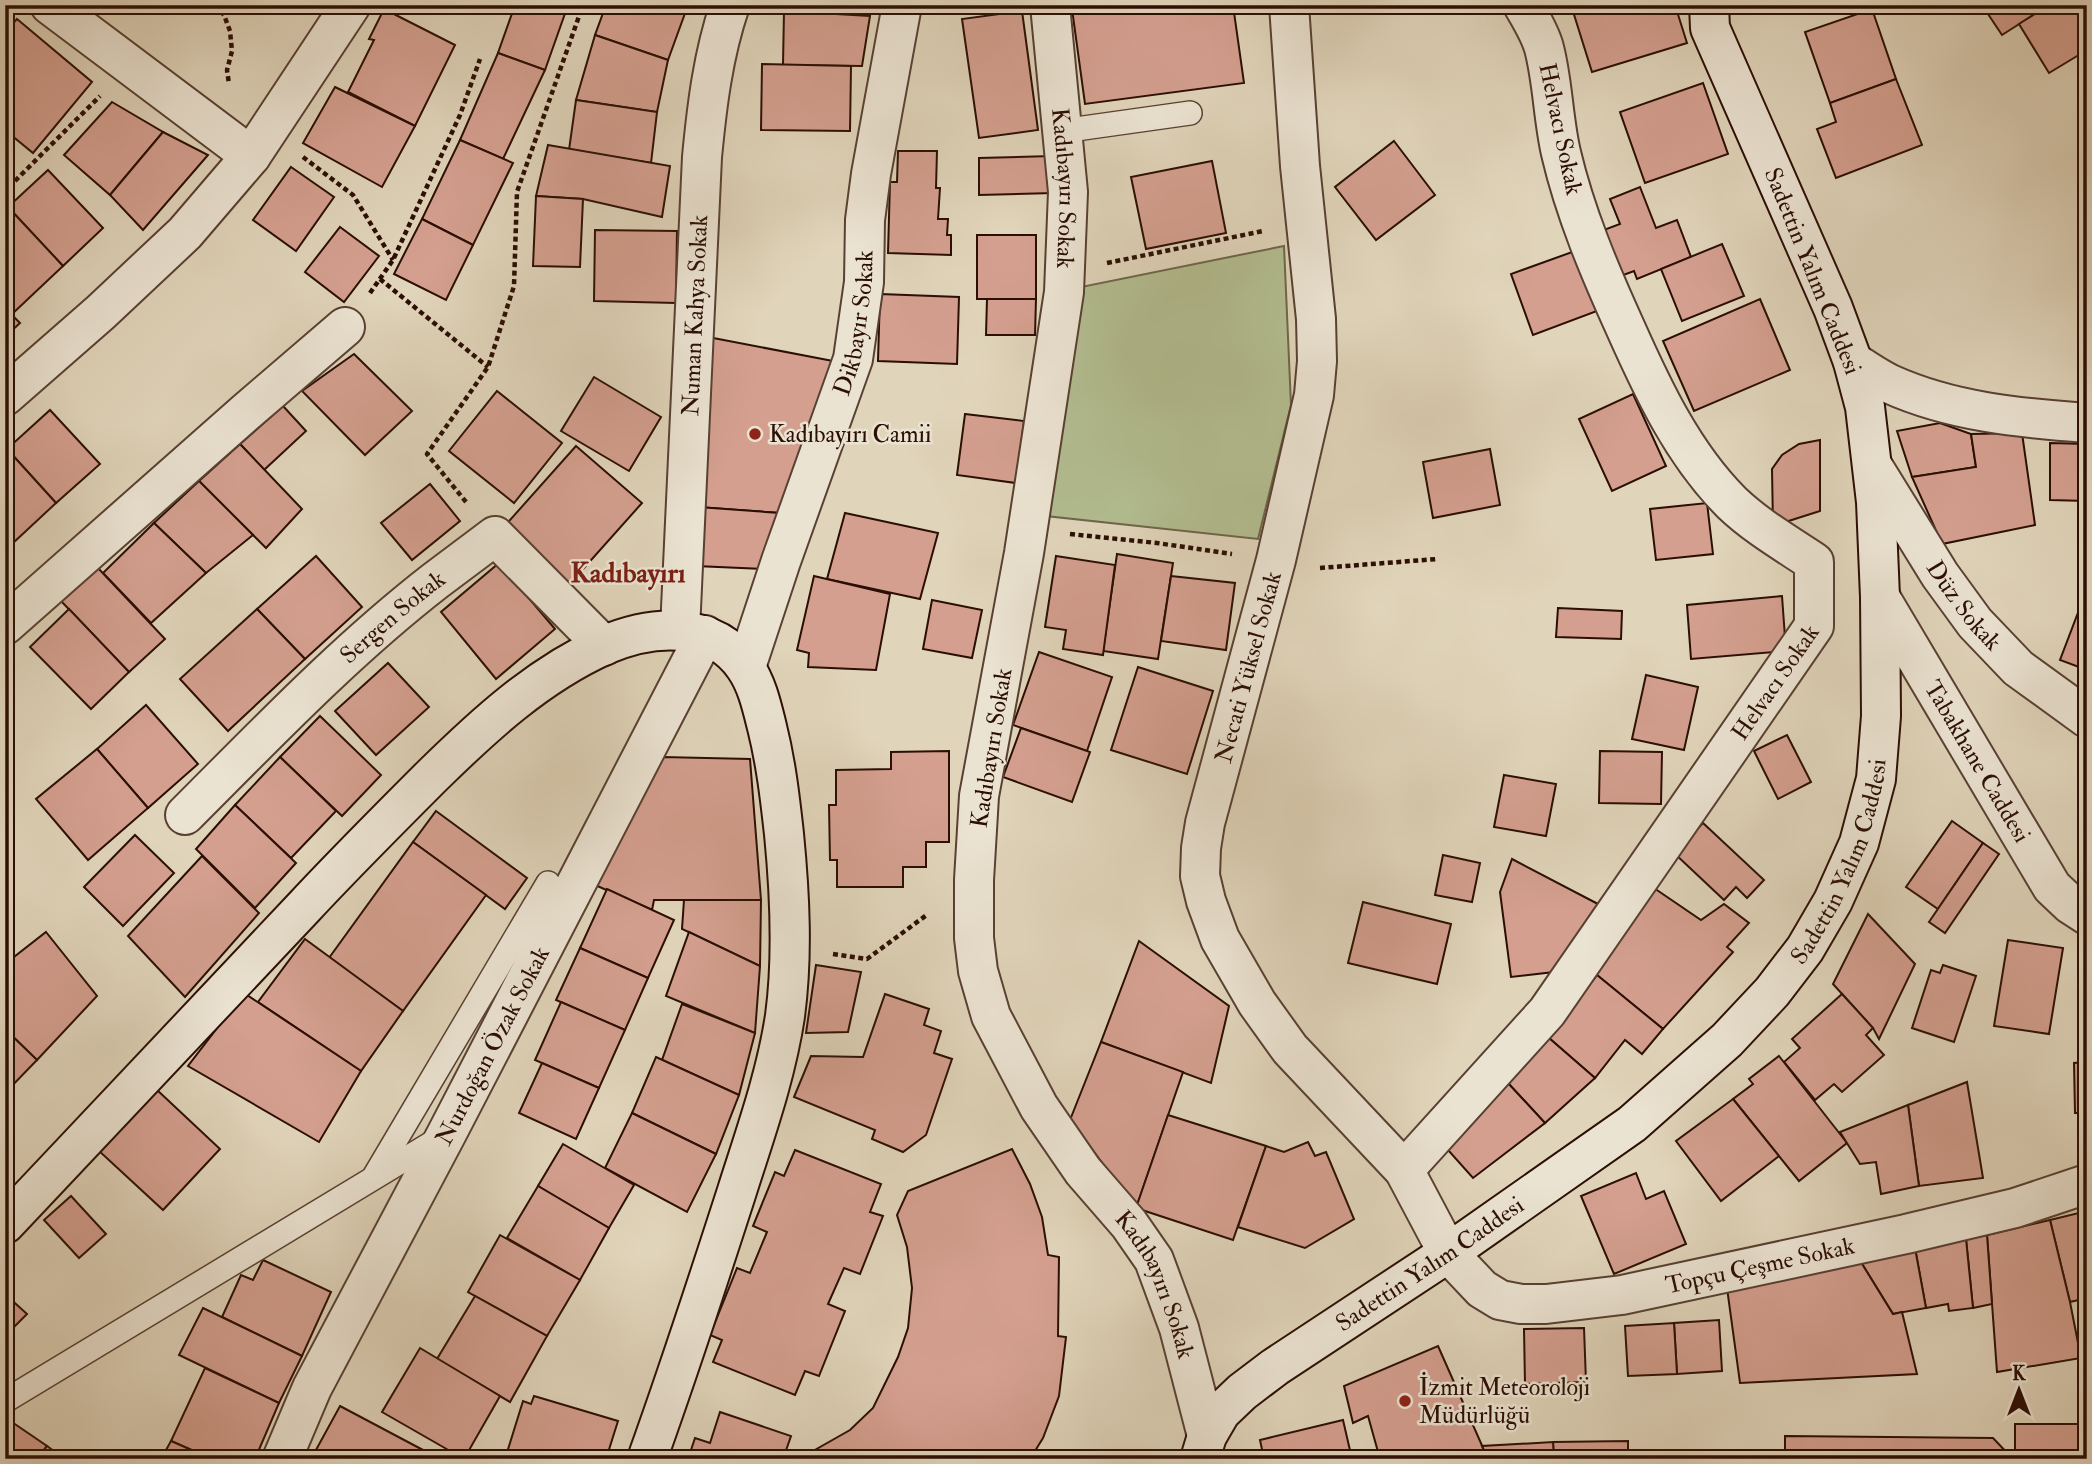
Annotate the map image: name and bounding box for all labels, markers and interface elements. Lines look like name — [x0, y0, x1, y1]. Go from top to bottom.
street label: Helvacı Sokak — [1531, 60, 1590, 198]
street label: Kadıbayırı Sokak — [1044, 107, 1083, 270]
street label: Sadettin Yalım Caddesi — [1757, 163, 1868, 379]
street label: Numan Kahya Sokak — [675, 214, 715, 417]
street label: Dikbayır Sokak — [826, 250, 881, 400]
place label: Kadıbayırı Camii — [769, 419, 931, 450]
marker: Kadıbayırı Camii — [747, 426, 763, 442]
street label: Düz Sokak — [1919, 555, 2009, 658]
district label: Kadıbayırı — [571, 556, 686, 591]
street label: Sergen Sokak — [333, 563, 452, 671]
street label: Necati Yüksel Sokak — [1208, 568, 1289, 766]
street label: Helvacı Sokak — [1725, 618, 1827, 747]
street label: Kadıbayırı Sokak — [964, 666, 1019, 830]
street label: Tabakhane Caddesi — [1917, 675, 2037, 848]
street label: Sadettin Yalım Caddesi — [1784, 758, 1894, 971]
street label: Nurdoğan Özak Sokak — [428, 941, 557, 1151]
street label: Sadettin Yalım Caddesi — [1330, 1190, 1530, 1339]
street label: Kadıbayırı Sokak — [1108, 1204, 1201, 1363]
street label: Topçu Çeşme Sokak — [1663, 1230, 1858, 1301]
north arrow — [1983, 1356, 2054, 1426]
text: K — [2012, 1362, 2026, 1386]
place label: İzmit Meteoroloji Müdürlüğü — [1419, 1371, 1590, 1431]
marker: İzmit Meteoroloji Müdürlüğü — [1397, 1393, 1413, 1409]

